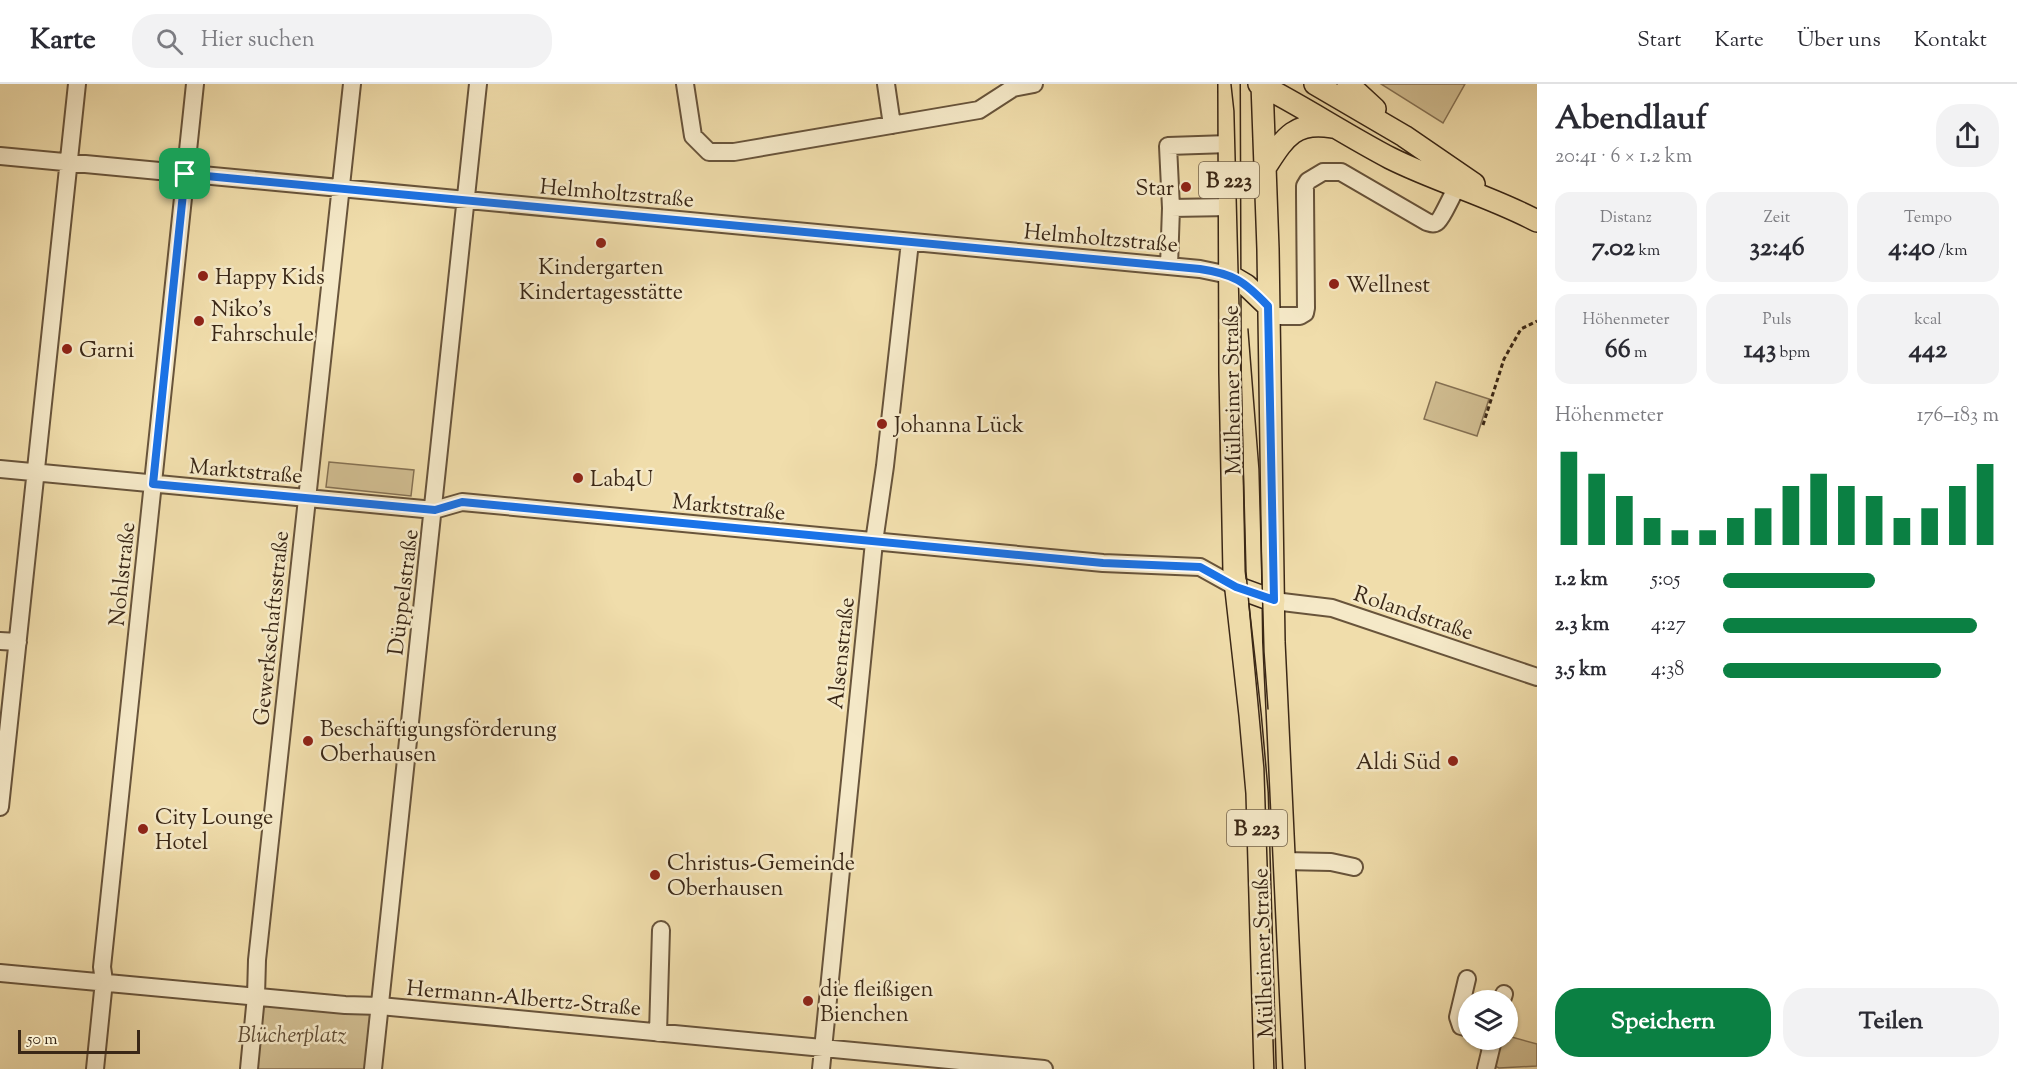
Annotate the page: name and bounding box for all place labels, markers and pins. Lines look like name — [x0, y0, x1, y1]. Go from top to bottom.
pin — [159, 148, 210, 199]
place label: Star — [1135, 174, 1174, 206]
marker: Star — [1179, 180, 1193, 194]
marker: Kindergarten Kindertagesstätte — [594, 236, 608, 250]
place label: Kindergarten Kindertagesstätte — [519, 253, 683, 310]
place label: Happy Kids — [215, 263, 325, 295]
marker: Happy Kids — [196, 269, 210, 283]
place label: Wellnest — [1346, 271, 1430, 303]
marker: Wellnest — [1327, 277, 1341, 291]
place label: Niko's Fahrschule — [211, 295, 314, 352]
marker: Niko's Fahrschule — [192, 314, 206, 328]
place label: Garni — [79, 336, 134, 368]
marker: Garni — [60, 342, 74, 356]
place label: Johanna Lück — [893, 411, 1024, 443]
marker: Johanna Lück — [875, 417, 889, 431]
place label: Lab4U — [590, 465, 653, 497]
marker: Lab4U — [571, 471, 585, 485]
place label: Beschäftigungsförderung Oberhausen — [320, 715, 557, 772]
marker: Beschäftigungsförderung Oberhausen — [301, 734, 315, 748]
place label: Aldi Süd — [1356, 748, 1441, 780]
marker: Aldi Süd — [1446, 754, 1460, 768]
place label: City Lounge Hotel — [155, 803, 273, 860]
marker: City Lounge Hotel — [136, 822, 150, 836]
place label: Christus-Gemeinde Oberhausen — [667, 849, 855, 906]
marker: Christus-Gemeinde Oberhausen — [648, 868, 662, 882]
place label: die fleißigen Bienchen — [820, 975, 934, 1032]
marker: die fleißigen Bienchen — [801, 994, 815, 1008]

